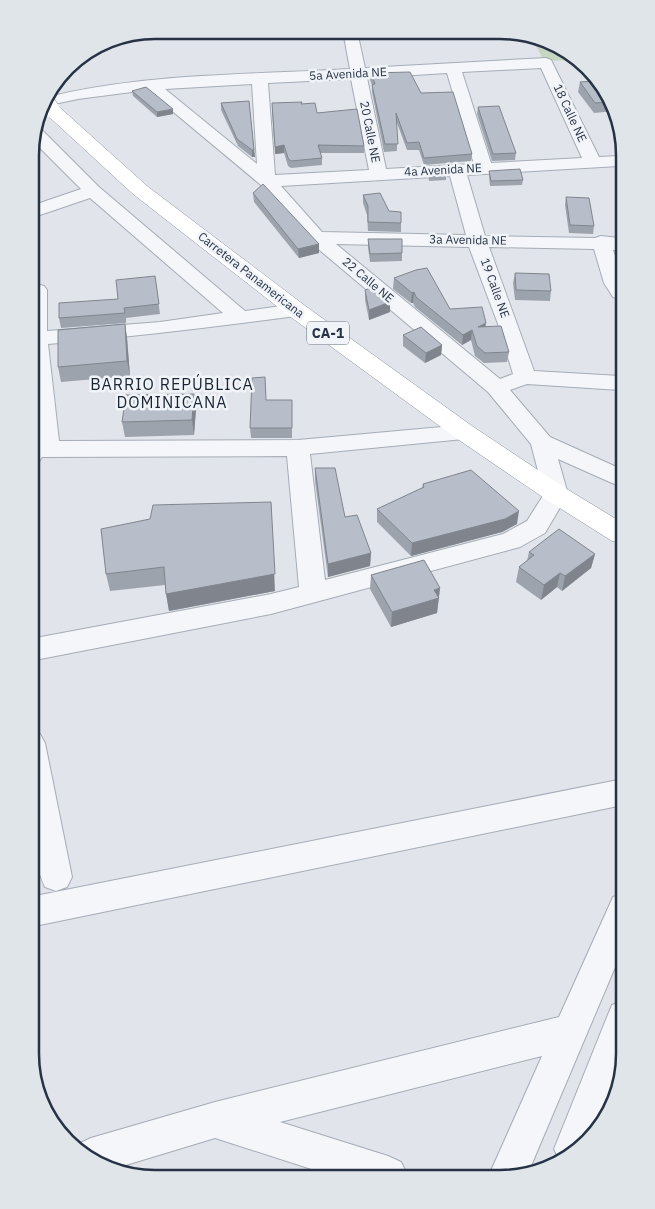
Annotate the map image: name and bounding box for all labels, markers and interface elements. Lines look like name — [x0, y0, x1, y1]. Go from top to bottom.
street label: 5a Avenida NE — [309, 64, 387, 83]
street label: 18 Calle NE — [550, 81, 590, 144]
street label: 20 Calle NE — [357, 100, 384, 164]
street label: 4a Avenida NE — [404, 160, 482, 179]
street label: Carretera Panamericana — [195, 229, 308, 321]
street label: 3a Avenida NE — [429, 231, 507, 248]
street label: 22 Calle NE — [340, 254, 397, 305]
street label: 19 Calle NE — [478, 256, 513, 320]
road number: CA-1 — [307, 322, 349, 344]
district label: BARRIO REPÚBLICA DOMINICANA — [90, 373, 254, 412]

